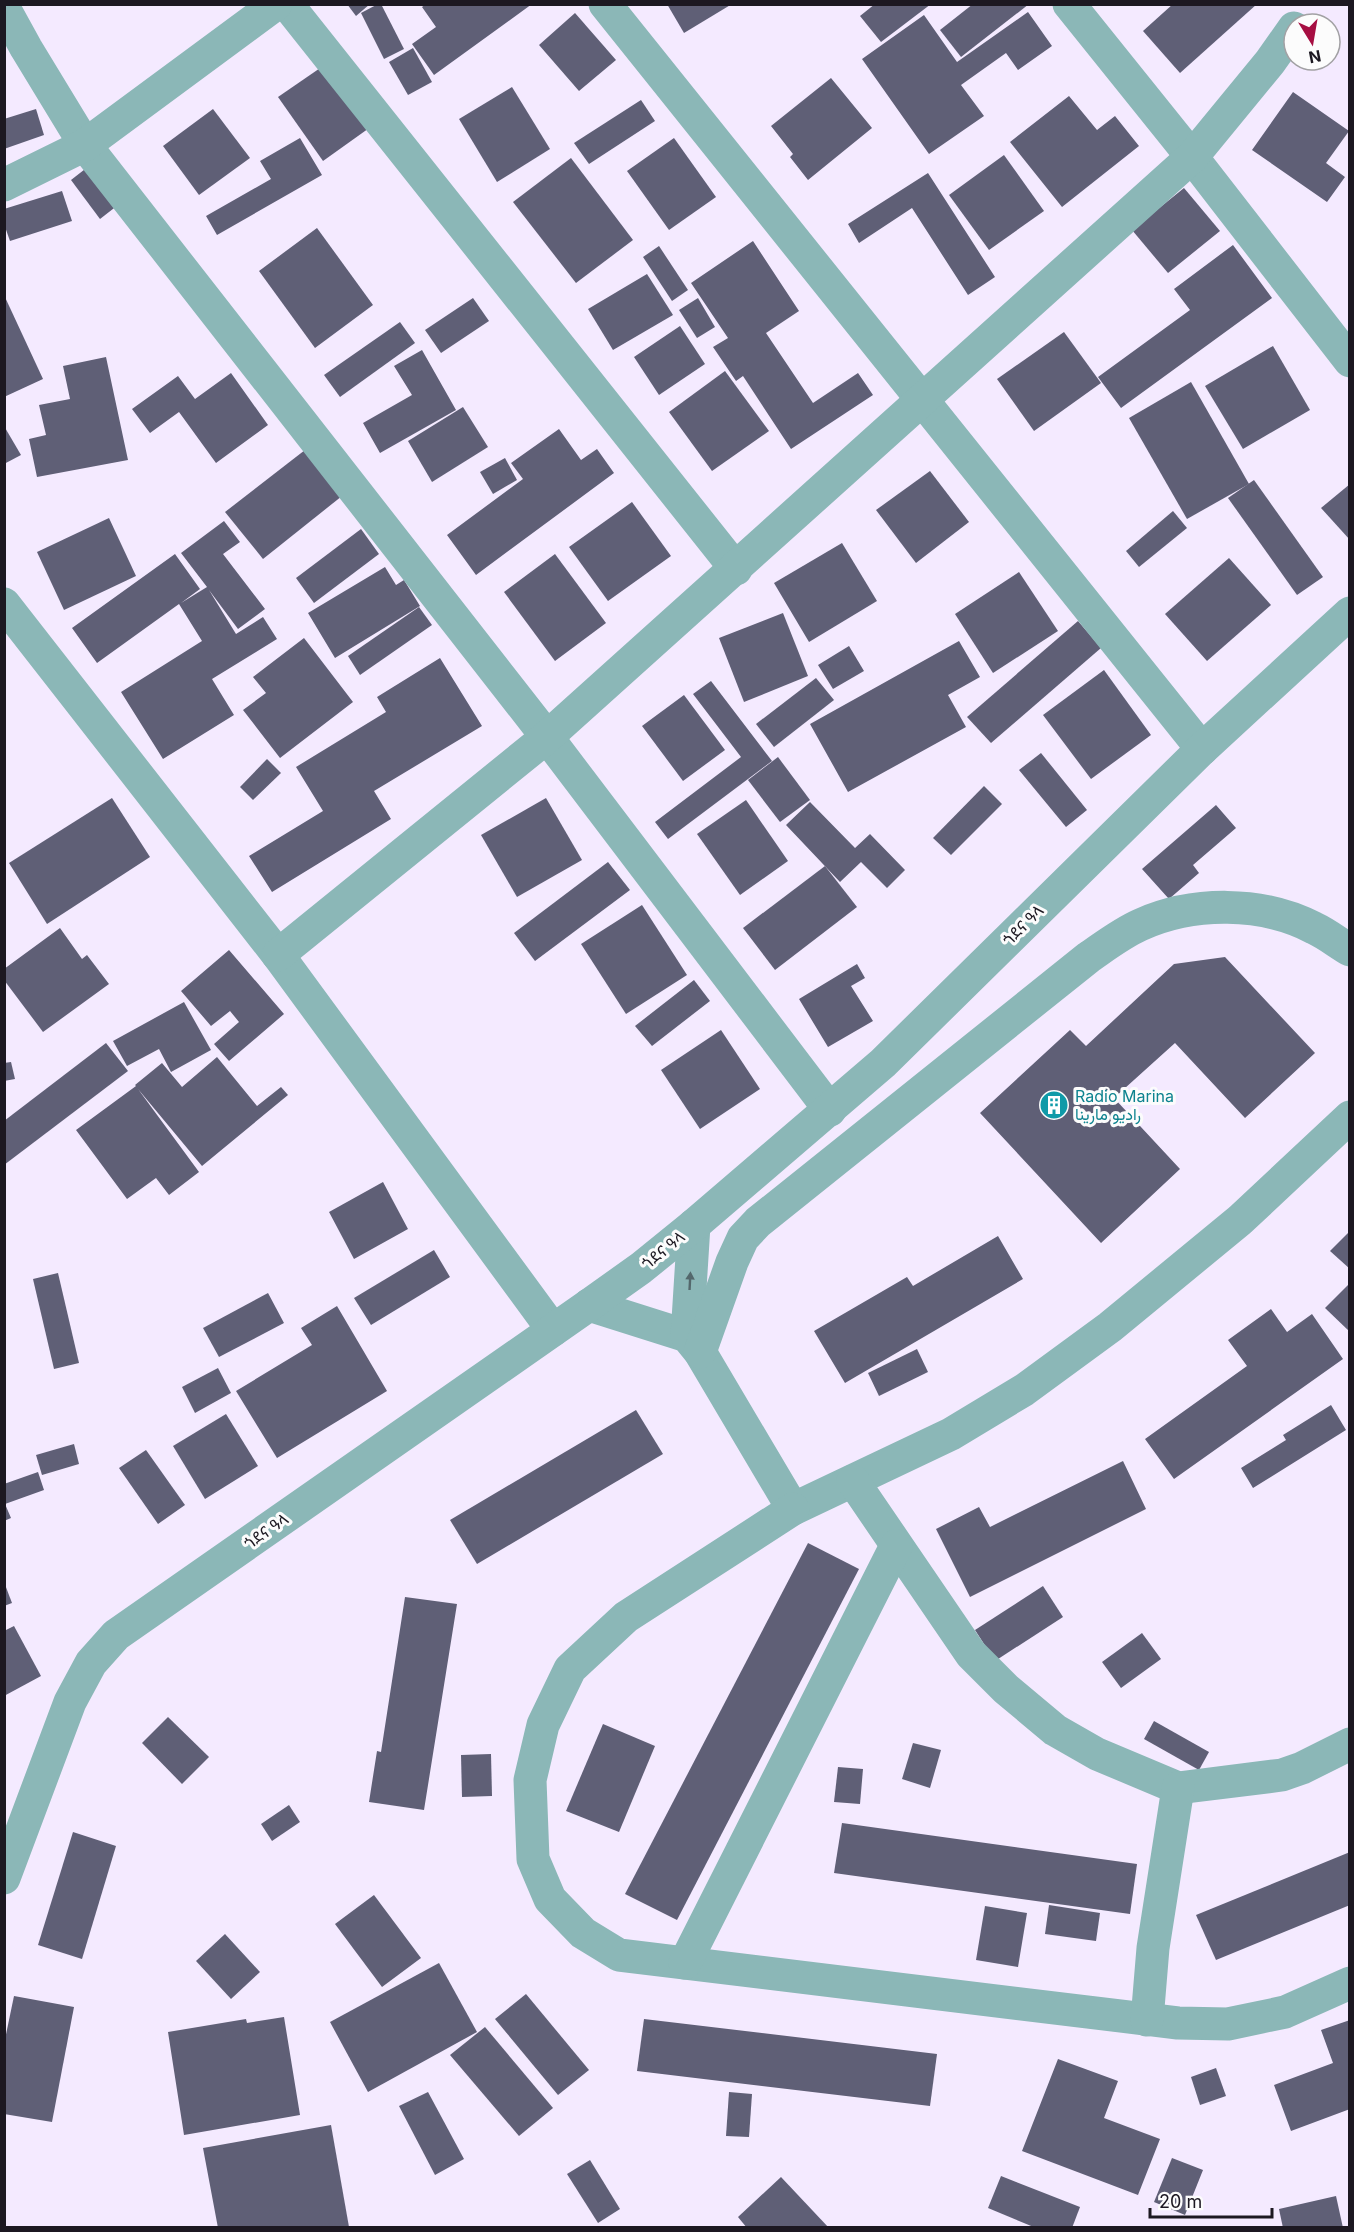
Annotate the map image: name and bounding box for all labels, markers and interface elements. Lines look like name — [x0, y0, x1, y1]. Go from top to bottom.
north arrow — [1282, 12, 1342, 72]
text: N — [1307, 46, 1323, 68]
street label: ጎደና ዓላ — [998, 900, 1048, 950]
place label: Radio Marina راديو مارينا — [1075, 1086, 1174, 1125]
building icon: Radio Marina راديو مارينا — [1038, 1089, 1070, 1121]
street label: ጎደና ዓላ — [637, 1227, 689, 1273]
one-way arrow — [686, 1271, 695, 1290]
street label: ጎደና ዓላ — [240, 1509, 292, 1553]
scale bar — [1150, 2181, 1272, 2219]
text: 20 m — [1159, 2191, 1202, 2212]

